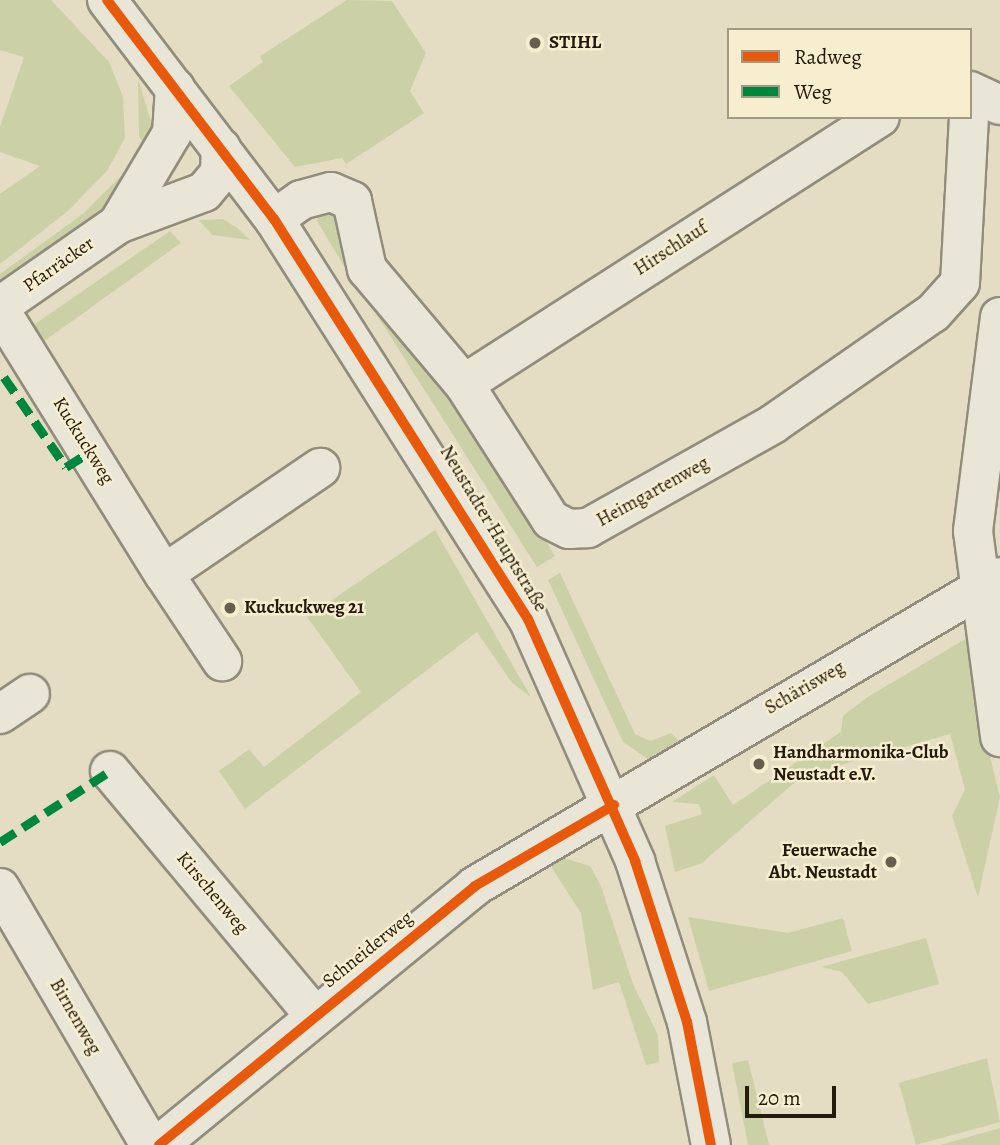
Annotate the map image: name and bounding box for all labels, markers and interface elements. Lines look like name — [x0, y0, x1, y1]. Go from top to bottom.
legend — [727, 28, 972, 119]
place label: STIHL — [549, 32, 601, 54]
marker: STIHL — [527, 35, 543, 51]
text: Radweg — [794, 43, 862, 71]
text: Weg — [794, 78, 832, 106]
street label: Hirschlauf — [630, 217, 712, 281]
street label: Pfarräcker — [19, 232, 99, 298]
street label: Kuckuckweg — [47, 393, 119, 489]
street label: Neustadter Hauptstraße — [434, 442, 552, 616]
street label: Heimgartenweg — [593, 452, 713, 532]
place label: Kuckuckweg 21 — [244, 597, 364, 619]
marker: Kuckuckweg 21 — [222, 600, 238, 616]
street label: Schärisweg — [761, 656, 849, 720]
place label: Handharmonika-Club Neustadt e.V. — [773, 742, 949, 786]
marker: Handharmonika-Club Neustadt e.V. — [751, 756, 767, 772]
place label: Feuerwache Abt. Neustadt — [768, 840, 877, 884]
street label: Kirschenweg — [171, 847, 253, 939]
marker: Feuerwache Abt. Neustadt — [883, 854, 899, 870]
street label: Schneiderweg — [318, 907, 418, 993]
street label: Birnenweg — [44, 975, 106, 1059]
scale bar — [748, 1072, 839, 1116]
text: 20 m — [758, 1084, 801, 1112]

